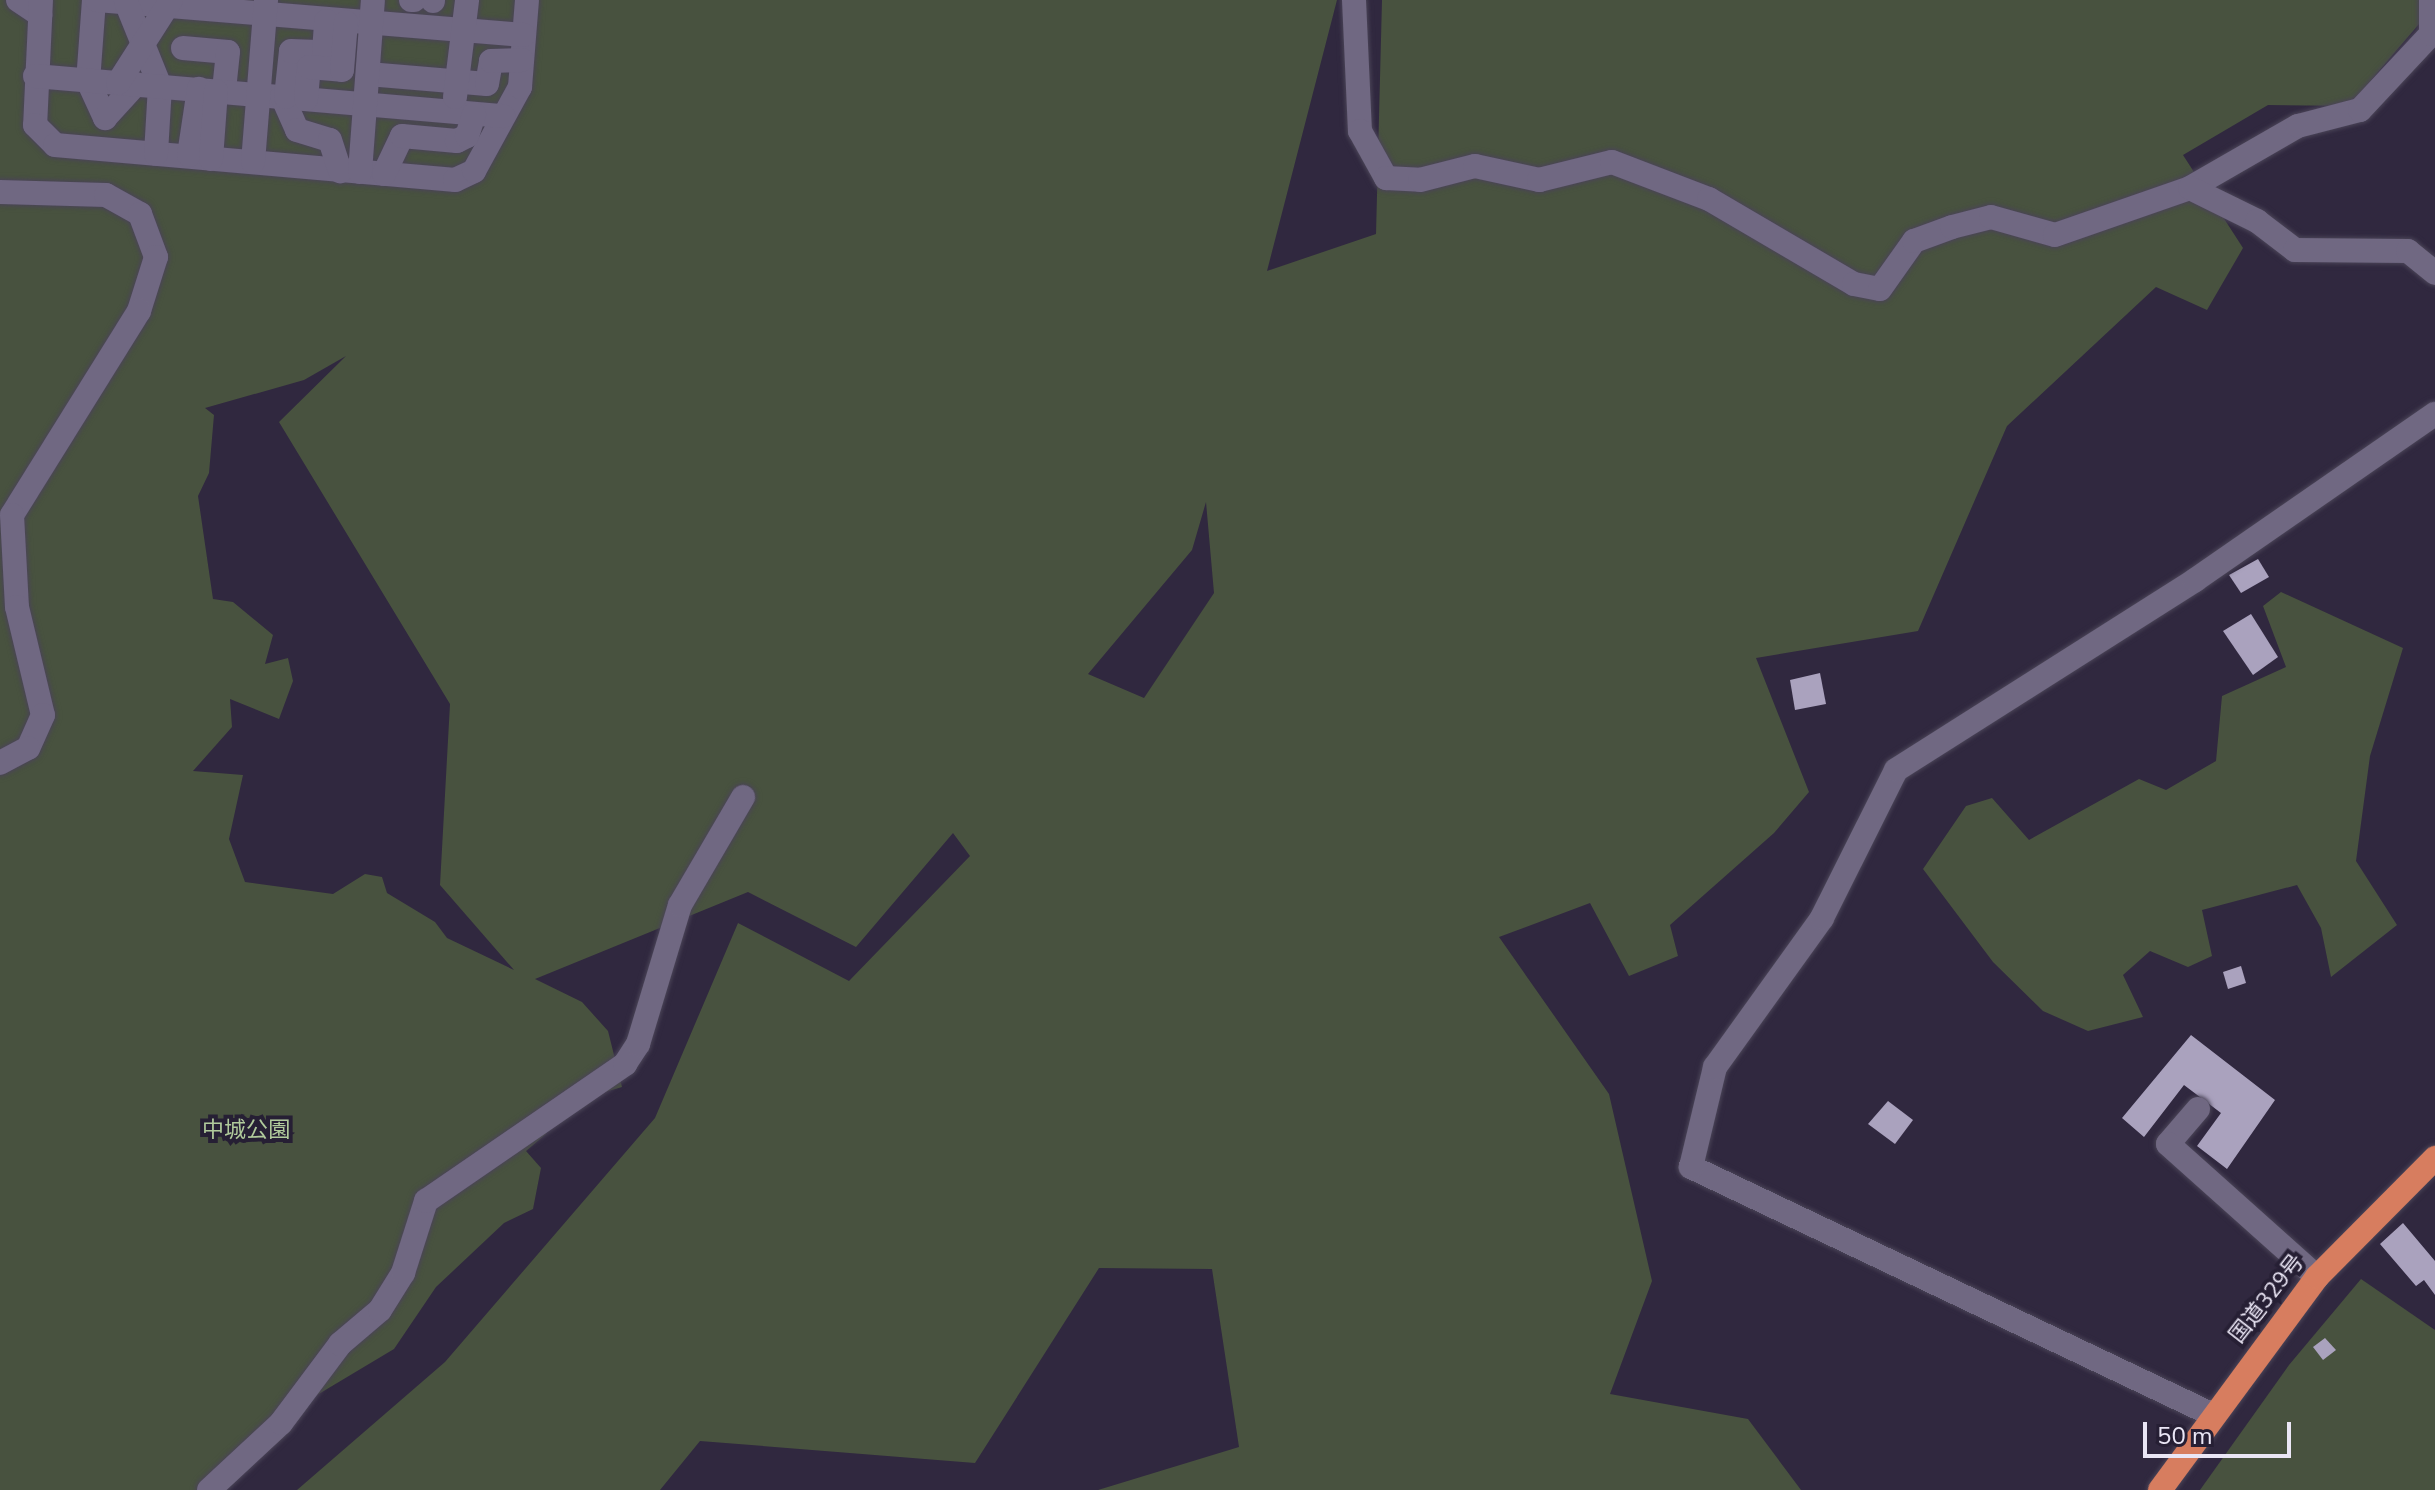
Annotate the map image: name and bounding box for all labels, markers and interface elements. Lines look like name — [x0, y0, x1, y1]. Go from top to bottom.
park label: 中城公園 — [202, 1118, 290, 1144]
street label: 国道329号 — [2224, 1249, 2310, 1349]
scale bar — [2147, 1406, 2295, 1456]
text: 50 m — [2157, 1420, 2213, 1452]

